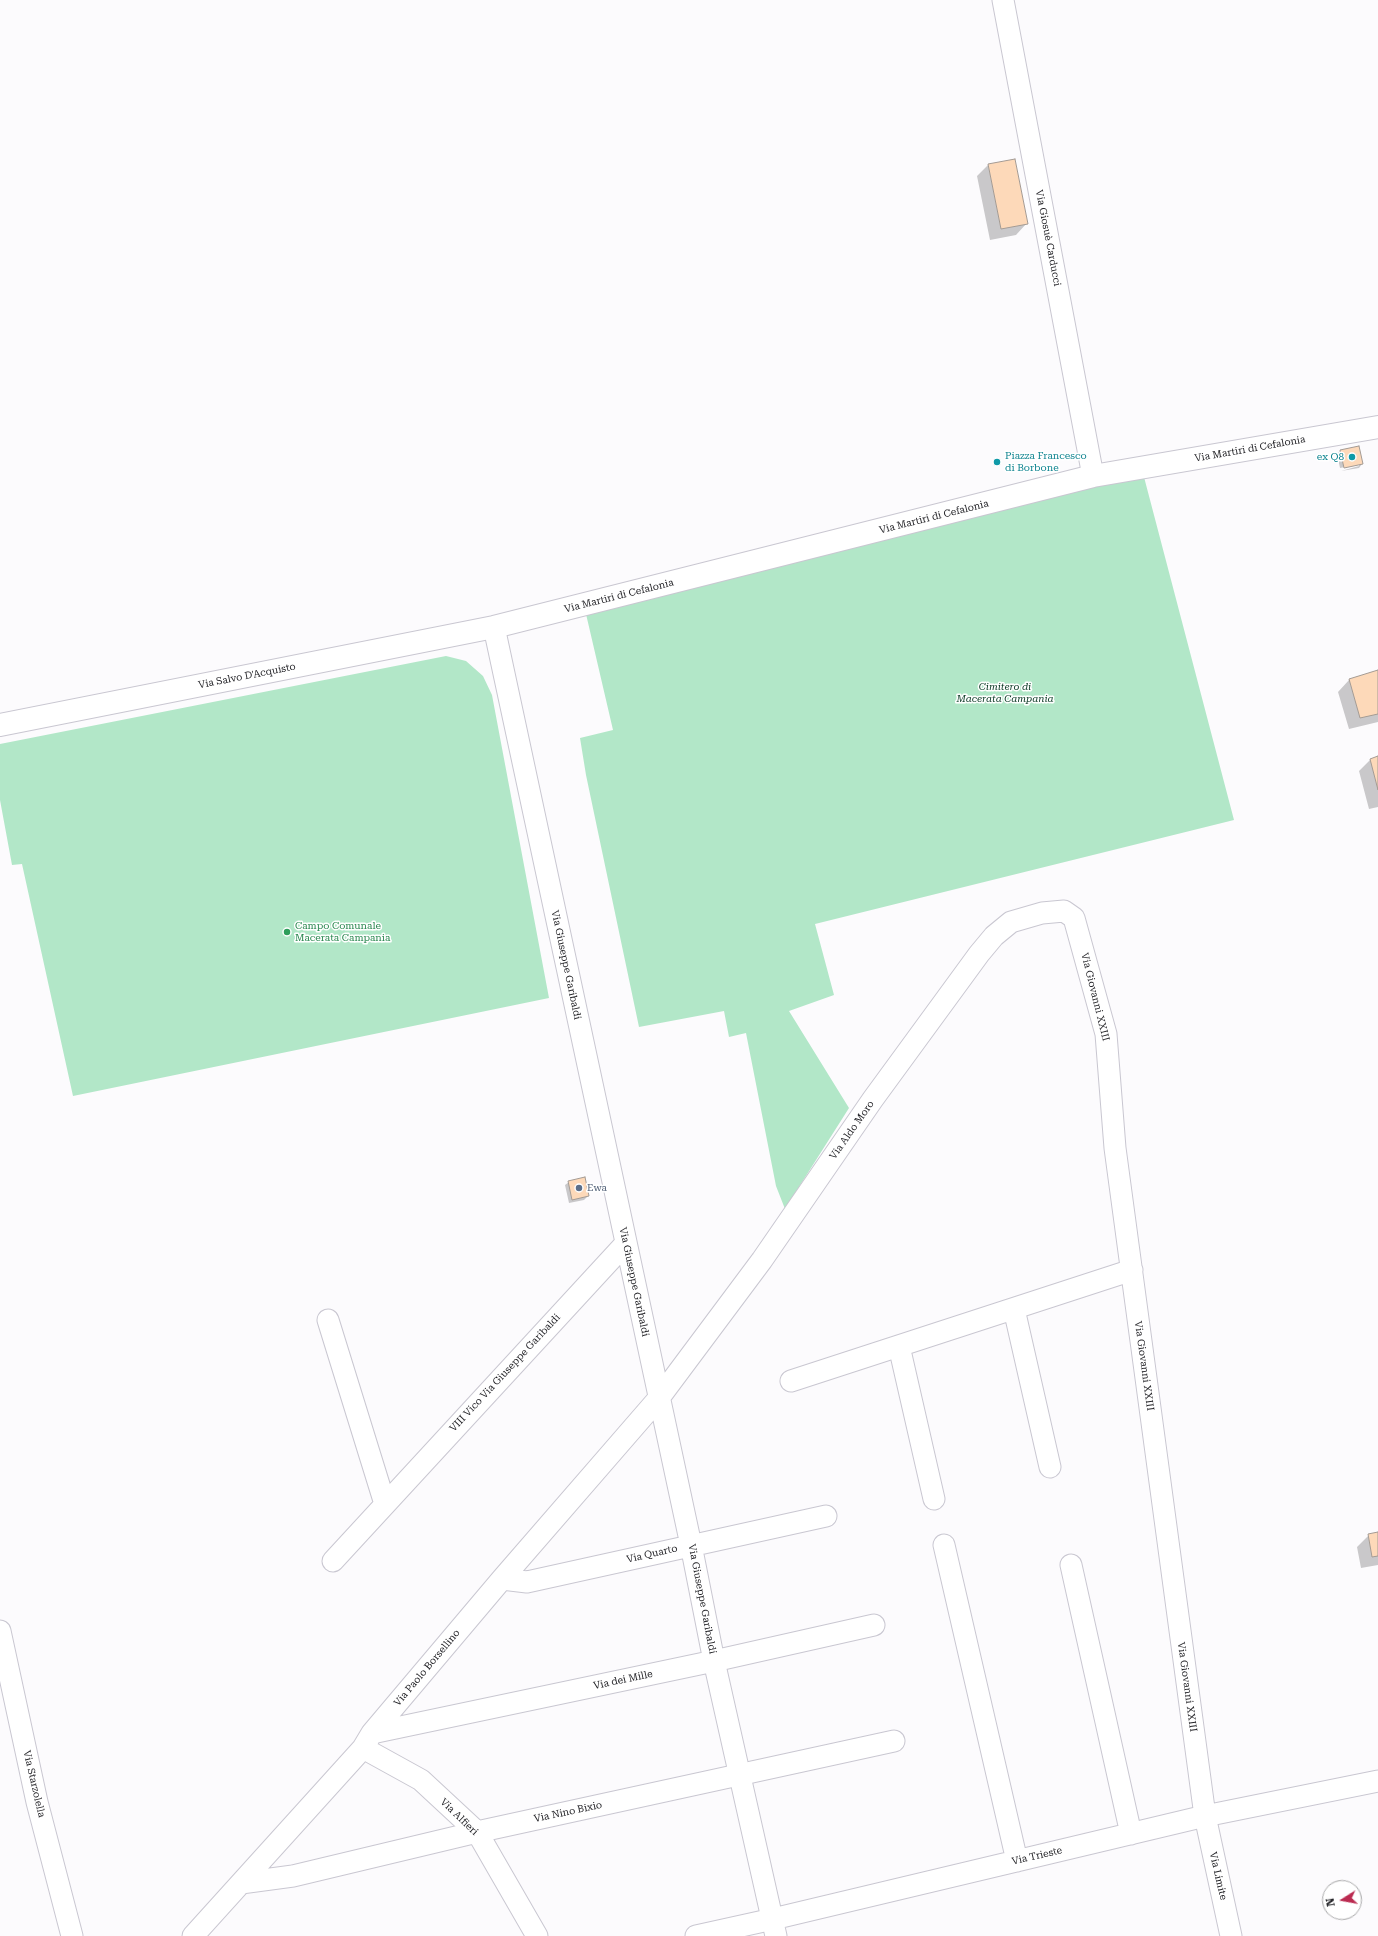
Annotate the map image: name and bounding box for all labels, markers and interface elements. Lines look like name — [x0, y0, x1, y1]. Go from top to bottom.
street label: Via Giosuè Carducci — [1033, 189, 1063, 287]
street label: Via Martiri di Cefalonia — [1194, 433, 1306, 465]
place label: Piazza Francesco di Borbone — [1005, 450, 1087, 474]
place label: ex Q8 — [1317, 451, 1344, 463]
marker: ex Q8 — [1347, 452, 1357, 462]
marker: Piazza Francesco di Borbone — [992, 457, 1002, 467]
street label: Via Martiri di Cefalonia — [878, 498, 990, 536]
street label: Via Martiri di Cefalonia — [563, 577, 675, 615]
street label: Via Salvo D'Acquisto — [197, 661, 297, 691]
park label: Cimitero di Macerata Campania — [956, 681, 1054, 704]
street label: Via Giuseppe Garibaldi — [549, 909, 583, 1021]
place label: Campo Comunale Macerata Campania — [295, 920, 390, 944]
marker: Campo Comunale Macerata Campania — [282, 927, 292, 937]
street label: Via Giovanni XXIII — [1078, 952, 1112, 1042]
street label: Via Aldo Moro — [827, 1098, 877, 1162]
place label: Ewa — [587, 1182, 607, 1194]
marker: Ewa — [574, 1183, 584, 1193]
street label: Via Giuseppe Garibaldi — [617, 1226, 651, 1338]
street label: VIII Vico Via Giuseppe Garibaldi — [447, 1312, 563, 1434]
street label: Via Giovanni XXIII — [1132, 1320, 1156, 1412]
street label: Via Quarto — [625, 1542, 679, 1566]
street label: Via Giuseppe Garibaldi — [685, 1543, 719, 1655]
street label: Via Paolo Borsellino — [391, 1627, 463, 1709]
street label: Via Giovanni XXIII — [1175, 1641, 1199, 1733]
street label: Via dei Mille — [592, 1668, 654, 1692]
street label: Via Starzolella — [20, 1749, 48, 1819]
street label: Via Alfieri — [438, 1796, 480, 1838]
street label: Via Nino Bixio — [533, 1799, 603, 1825]
street label: Via Trieste — [1011, 1844, 1063, 1868]
street label: Via Limite — [1207, 1851, 1229, 1901]
north arrow — [1322, 1880, 1362, 1920]
text: N — [1324, 1897, 1338, 1908]

